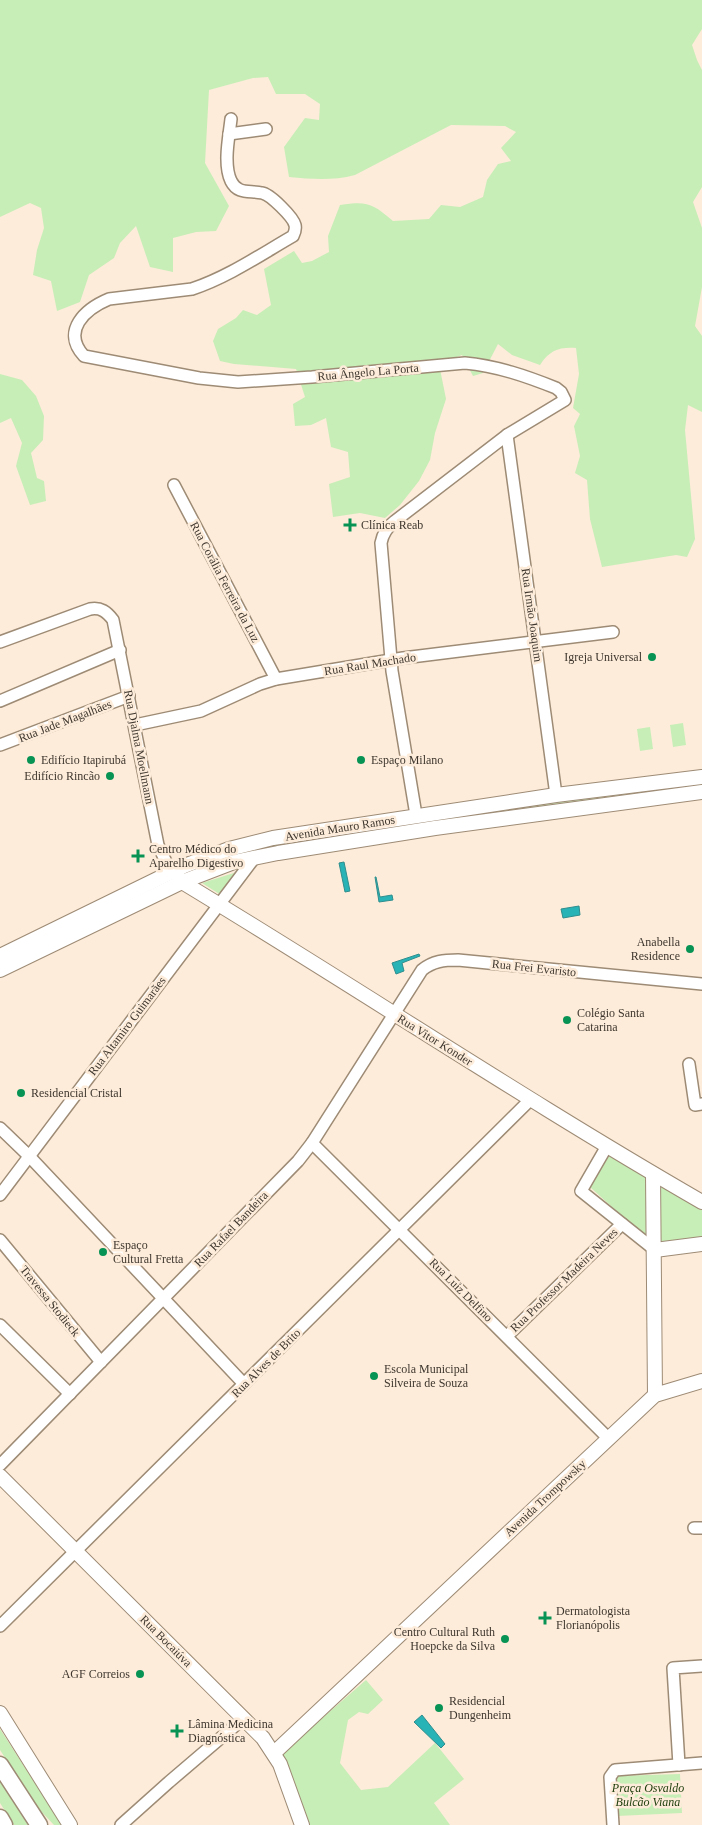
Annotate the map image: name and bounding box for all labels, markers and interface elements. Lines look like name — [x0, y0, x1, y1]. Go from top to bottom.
street label: Rua Ângelo La Porta — [317, 361, 420, 383]
marker: Clínica Reab — [343, 518, 357, 532]
place label: Clínica Reab — [361, 518, 423, 532]
street label: Rua Corália Ferreira da Luz — [187, 519, 263, 645]
street label: Rua Irmão Joaquim — [518, 567, 546, 663]
street label: Rua Raul Machado — [323, 650, 417, 678]
place label: Igreja Universal — [564, 650, 643, 664]
marker: Igreja Universal — [646, 651, 658, 663]
street label: Rua Djalma Moellmann — [121, 689, 157, 805]
street label: Rua Jade Magalhães — [16, 697, 114, 745]
place label: Edifício Itapirubá — [41, 753, 127, 767]
place label: Espaço Milano — [371, 753, 443, 767]
marker: Edifício Itapirubá — [25, 754, 37, 766]
marker: Espaço Milano — [355, 754, 367, 766]
place label: Edifício Rincão — [24, 769, 100, 783]
marker: Edifício Rincão — [104, 770, 116, 782]
street label: Avenida Mauro Ramos — [284, 812, 396, 844]
place label: Centro Médico do Aparelho Digestivo — [149, 842, 243, 870]
marker: Centro Médico do Aparelho Digestivo — [131, 849, 145, 863]
place label: Anabella Residence — [631, 935, 681, 963]
marker: Anabella Residence — [684, 943, 696, 955]
street label: Rua Frei Evaristo — [491, 957, 577, 979]
street label: Rua Altamiro Guimarães — [85, 974, 169, 1078]
place label: Colégio Santa Catarina — [577, 1006, 645, 1034]
street label: Rua Vitor Konder — [395, 1011, 475, 1069]
marker: Colégio Santa Catarina — [561, 1014, 573, 1026]
place label: Residencial Cristal — [31, 1086, 123, 1100]
marker: Residencial Cristal — [15, 1087, 27, 1099]
street label: Rua Rafael Bandeira — [191, 1188, 271, 1270]
street label: Rua Professor Madeira Neves — [507, 1225, 621, 1335]
place label: Espaço Cultural Fretta — [113, 1238, 184, 1266]
marker: Espaço Cultural Fretta — [97, 1246, 109, 1258]
street label: Rua Luiz Delfino — [426, 1255, 496, 1325]
street label: Travessa Stodieck — [17, 1263, 83, 1339]
street label: Rua Alves de Brito — [229, 1326, 303, 1400]
place label: Escola Municipal Silveira de Souza — [384, 1362, 469, 1390]
marker: Escola Municipal Silveira de Souza — [368, 1370, 380, 1382]
street label: Avenida Trompowsky — [501, 1457, 589, 1539]
place label: Dermatologista Florianópolis — [556, 1604, 631, 1632]
marker: Dermatologista Florianópolis — [538, 1611, 552, 1625]
street label: Rua Bocaiúva — [137, 1612, 195, 1670]
place label: Centro Cultural Ruth Hoepcke da Silva — [394, 1625, 496, 1653]
marker: Centro Cultural Ruth Hoepcke da Silva — [499, 1633, 511, 1645]
place label: AGF Correios — [62, 1667, 130, 1681]
marker: AGF Correios — [134, 1668, 146, 1680]
place label: Residencial Dungenheim — [449, 1694, 512, 1722]
marker: Residencial Dungenheim — [433, 1702, 445, 1714]
place label: Lâmina Medicina Diagnóstica — [188, 1717, 274, 1745]
marker: Lâmina Medicina Diagnóstica — [170, 1724, 184, 1738]
park label: Praça Osvaldo Bulcão Viana — [611, 1781, 684, 1809]

